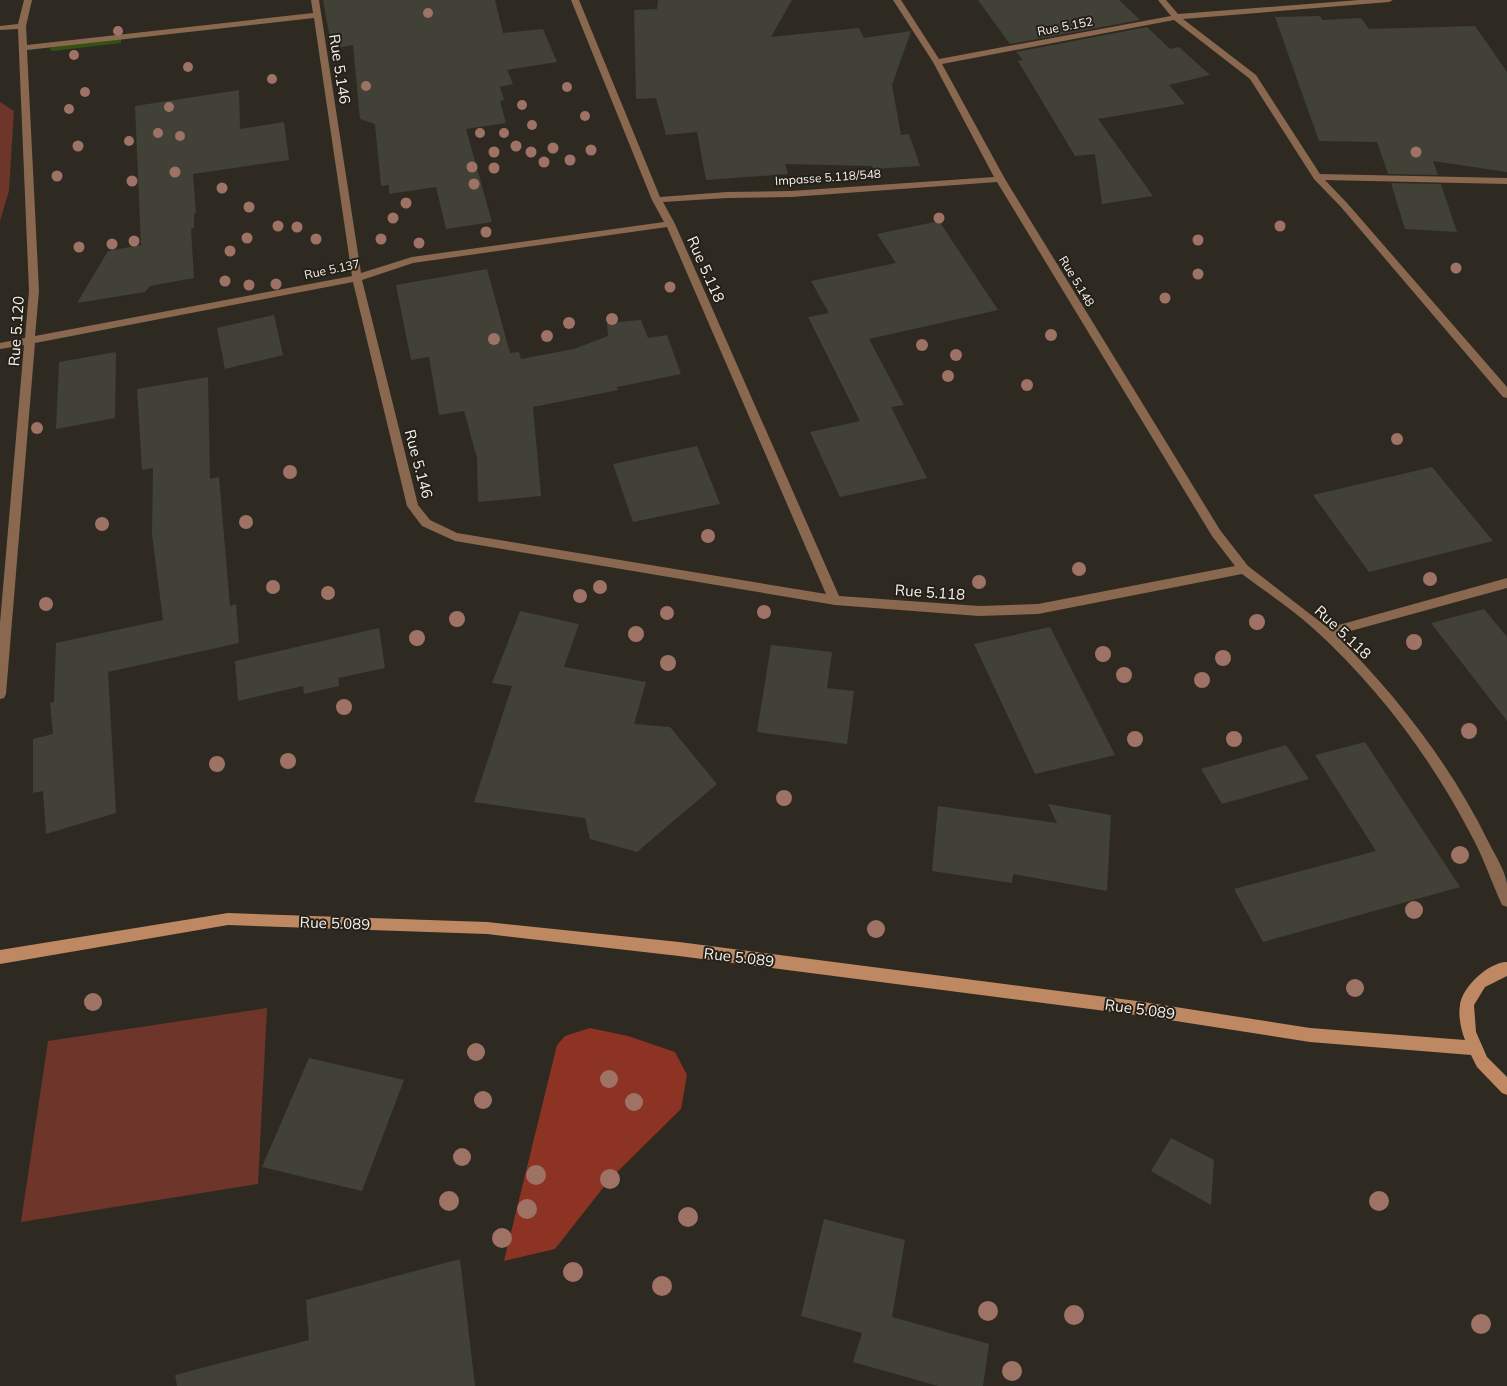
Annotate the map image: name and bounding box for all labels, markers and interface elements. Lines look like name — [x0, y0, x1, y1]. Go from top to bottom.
street label: Rue 5.152 — [1036, 13, 1094, 39]
street label: Rue 5.146 — [325, 33, 355, 105]
street label: Impasse 5.118/548 — [775, 166, 881, 188]
street label: Rue 5.118 — [683, 233, 729, 305]
street label: Rue 5.148 — [1056, 253, 1098, 309]
street label: Rue 5.137 — [303, 256, 361, 282]
street label: Rue 5.120 — [4, 295, 28, 367]
street label: Rue 5.146 — [401, 427, 437, 501]
street label: Rue 5.118 — [894, 580, 966, 604]
street label: Rue 5.118 — [1311, 601, 1375, 663]
street label: Rue 5.089 — [299, 912, 371, 934]
street label: Rue 5.089 — [703, 943, 775, 971]
street label: Rue 5.089 — [1104, 995, 1176, 1023]

